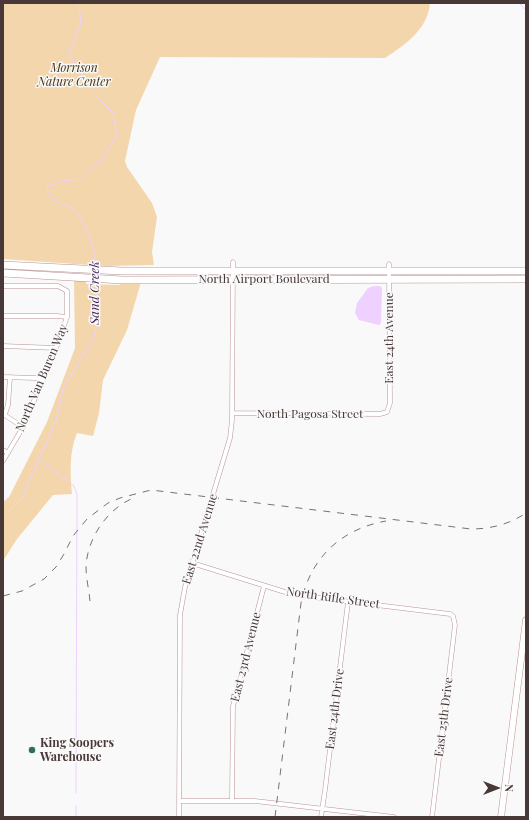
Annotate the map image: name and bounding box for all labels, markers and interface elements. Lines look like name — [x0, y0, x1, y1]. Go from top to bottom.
park label: Morrison Nature Center — [37, 61, 111, 89]
water label: Sand Creek — [87, 261, 103, 325]
street label: North Airport Boulevard — [198, 272, 330, 286]
street label: East 24th Avenue — [382, 292, 396, 384]
street label: North Van Buren Way — [13, 322, 71, 434]
street label: North Pagosa Street — [257, 407, 363, 421]
street label: East 22nd Avenue — [179, 492, 221, 586]
street label: North Rifle Street — [285, 584, 381, 612]
street label: East 23rd Avenue — [228, 611, 264, 703]
street label: East 24th Drive — [323, 668, 347, 750]
street label: East 25th Drive — [432, 676, 456, 758]
place label: King Soopers Warehouse — [40, 736, 114, 764]
marker: King Soopers Warehouse — [27, 745, 37, 755]
north arrow — [477, 768, 517, 808]
text: N — [502, 784, 517, 792]

